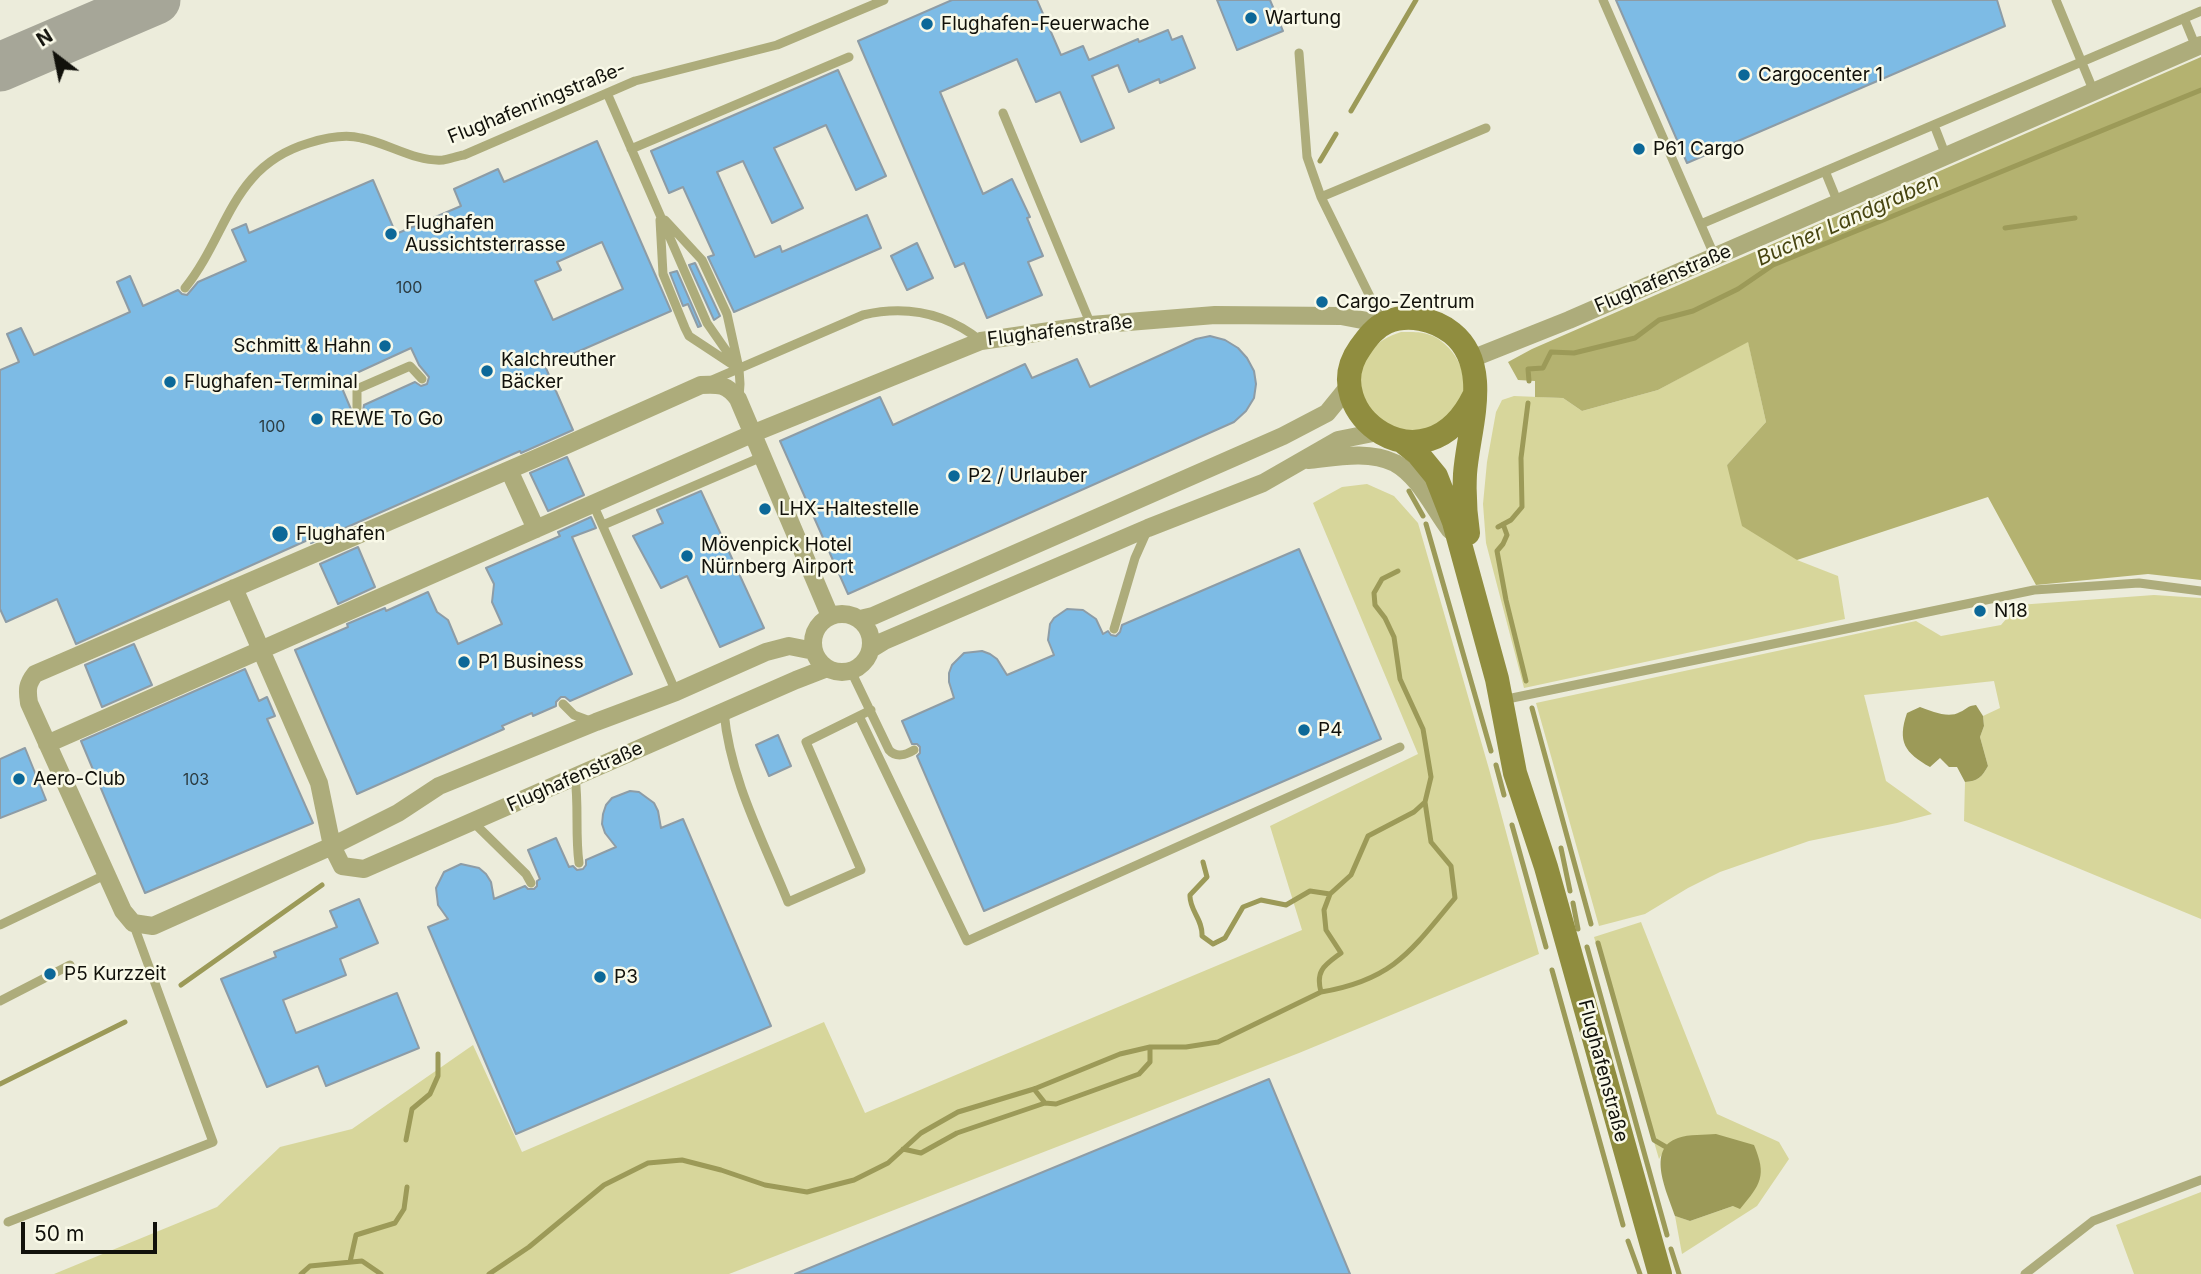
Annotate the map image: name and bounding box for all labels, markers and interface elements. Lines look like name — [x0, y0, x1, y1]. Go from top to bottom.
place label: Wartung — [1265, 7, 1341, 29]
marker: Wartung — [1243, 10, 1259, 26]
place label: Flughafen-Feuerwache — [941, 13, 1150, 35]
marker: Flughafen-Feuerwache — [919, 16, 935, 32]
north arrow — [21, 21, 91, 91]
text: N — [32, 24, 57, 51]
street label: Flughafenringstraße- — [445, 57, 629, 149]
place label: Cargocenter 1 — [1758, 64, 1883, 86]
marker: Cargocenter 1 — [1736, 67, 1752, 83]
place label: P61 Cargo — [1653, 138, 1744, 160]
marker: P61 Cargo — [1631, 141, 1647, 157]
water label: Bucher Landgraben — [1753, 168, 1943, 272]
place label: Flughafen Aussichtsterrasse — [405, 212, 566, 256]
marker: Flughafen Aussichtsterrasse — [383, 226, 399, 242]
street label: Flughafenstraße — [1591, 240, 1735, 318]
house number: 100 — [396, 278, 422, 298]
place label: Cargo-Zentrum — [1336, 291, 1475, 313]
marker: Cargo-Zentrum — [1314, 294, 1330, 310]
street label: Flughafenstraße — [986, 311, 1134, 351]
place label: Schmitt & Hahn — [233, 335, 371, 357]
marker: Schmitt & Hahn — [377, 338, 393, 354]
place label: Kalchreuther Bäcker — [501, 349, 616, 393]
marker: Kalchreuther Bäcker — [479, 363, 495, 379]
place label: Flughafen-Terminal — [184, 371, 358, 393]
marker: Flughafen-Terminal — [162, 374, 178, 390]
place label: REWE To Go — [331, 408, 443, 430]
marker: REWE To Go — [309, 411, 325, 427]
house number: 100 — [259, 417, 285, 437]
place label: P2 / Urlauber — [968, 465, 1087, 487]
marker: P2 / Urlauber — [946, 468, 962, 484]
place label: LHX-Haltestelle — [779, 498, 919, 520]
marker: LHX-Haltestelle — [757, 501, 773, 517]
place label: Flughafen — [296, 523, 385, 545]
marker: Flughafen — [270, 524, 290, 544]
place label: Mövenpick Hotel Nürnberg Airport — [701, 534, 854, 578]
marker: Mövenpick Hotel Nürnberg Airport — [679, 548, 695, 564]
place label: N18 — [1994, 600, 2028, 622]
marker: N18 — [1972, 603, 1988, 619]
place label: P1 Business — [478, 651, 584, 673]
marker: P1 Business — [456, 654, 472, 670]
place label: P4 — [1318, 719, 1342, 741]
marker: P4 — [1296, 722, 1312, 738]
street label: Flughafenstraße — [504, 737, 646, 817]
place label: Aero-Club — [33, 768, 126, 790]
house number: 103 — [183, 770, 209, 790]
marker: Aero-Club — [11, 771, 27, 787]
place label: P5 Kurzzeit — [64, 963, 166, 985]
marker: P5 Kurzzeit — [42, 966, 58, 982]
place label: P3 — [614, 966, 638, 988]
marker: P3 — [592, 969, 608, 985]
street label: Flughafenstraße — [1573, 997, 1633, 1145]
scale bar — [24, 1208, 161, 1252]
text: 50 m — [34, 1221, 84, 1246]

